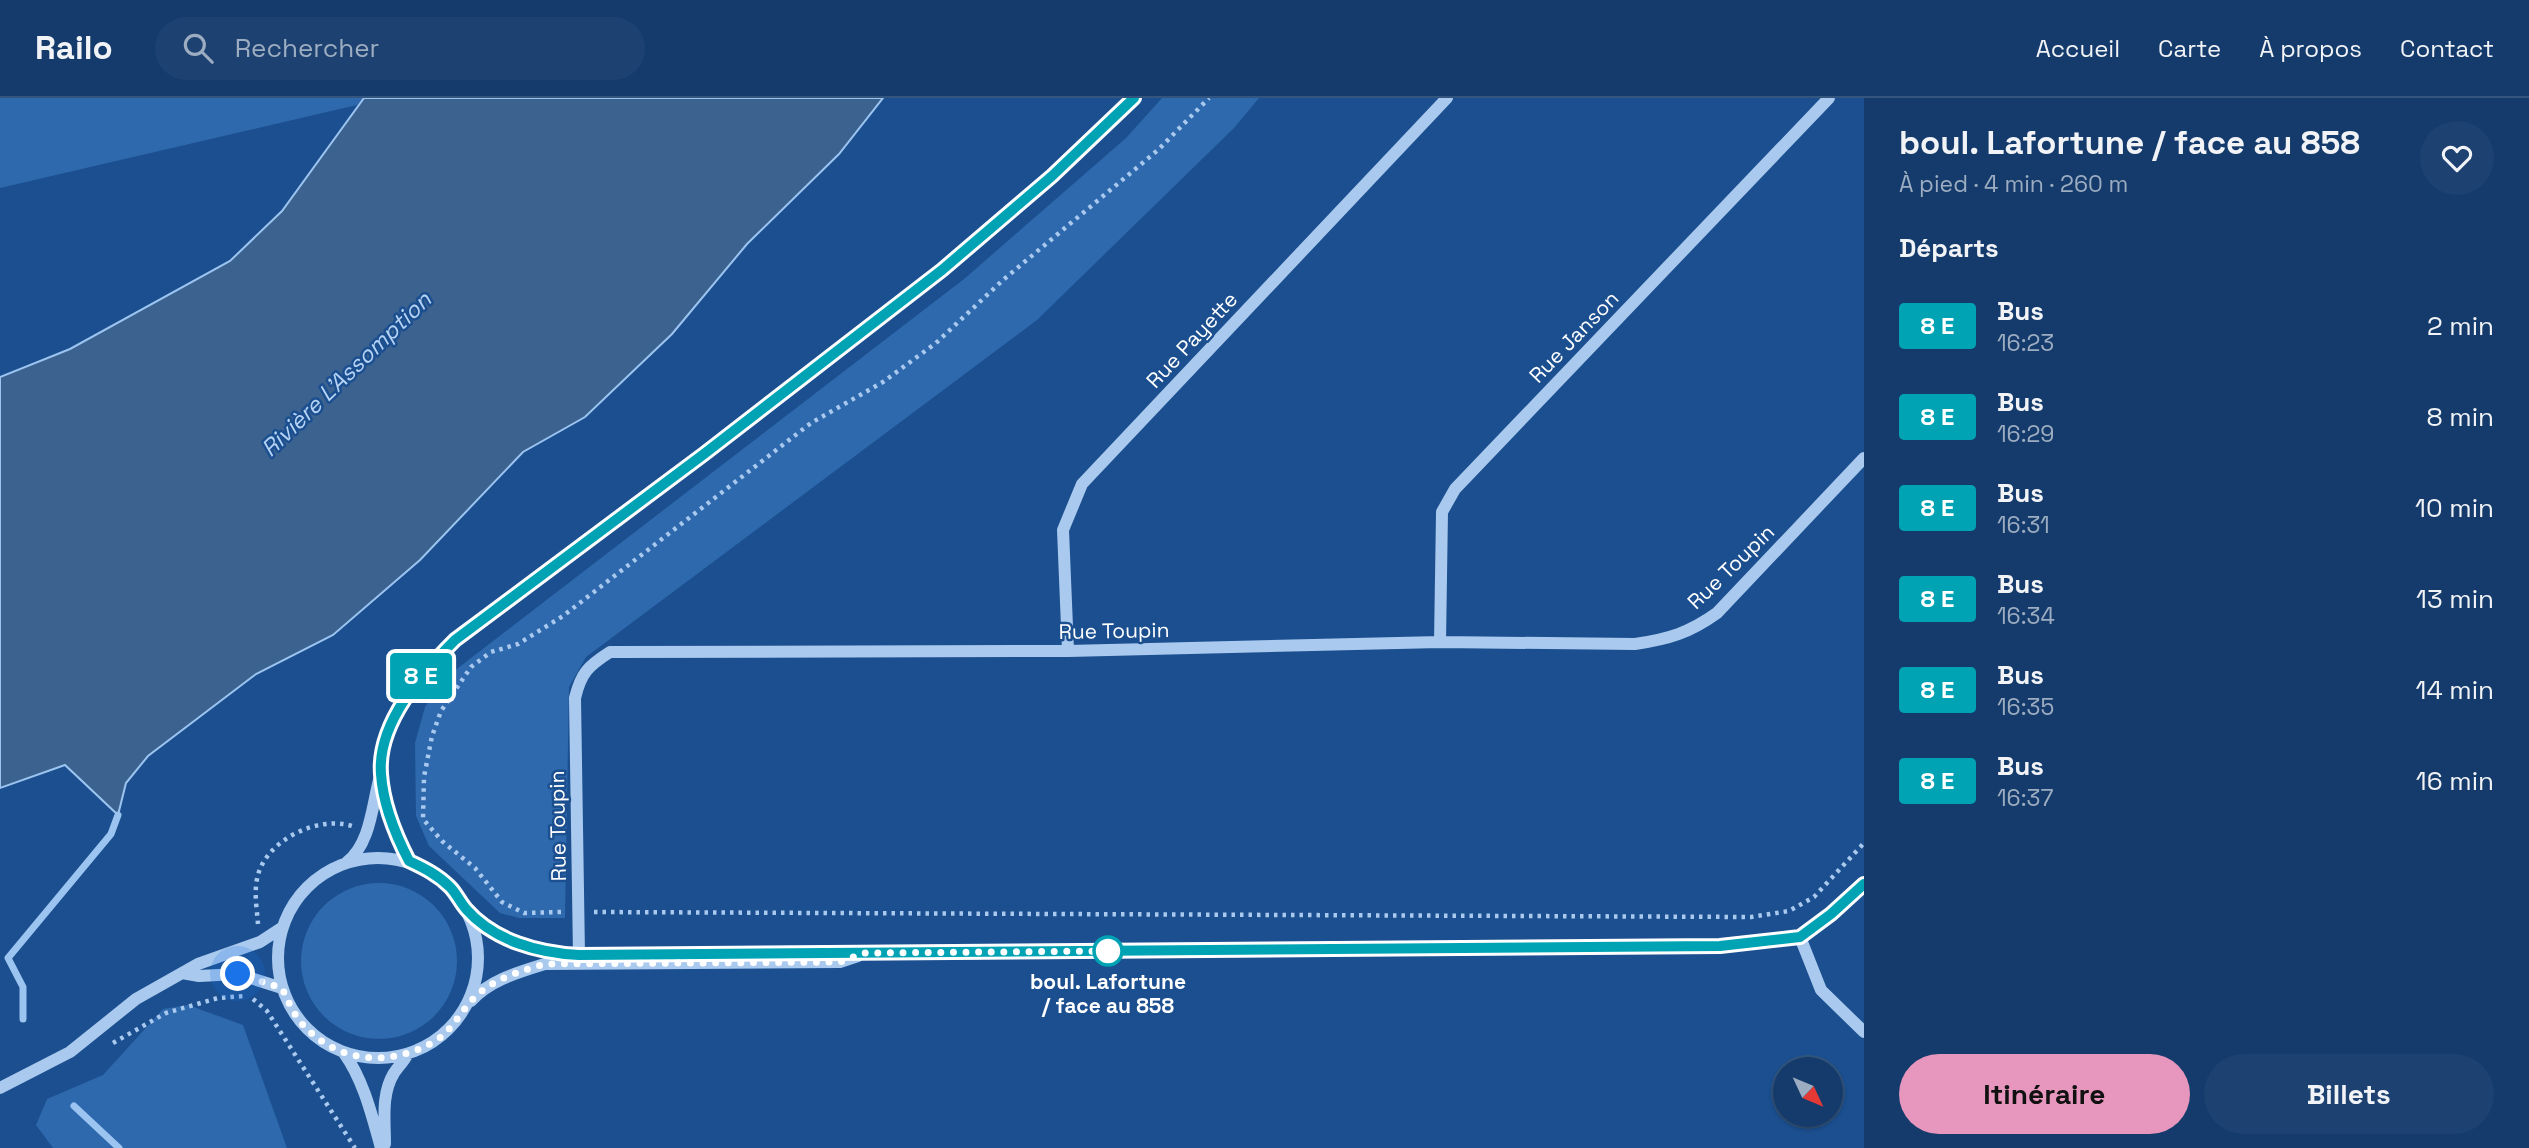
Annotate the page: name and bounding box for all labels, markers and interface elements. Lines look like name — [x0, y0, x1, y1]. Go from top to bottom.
search box — [155, 17, 645, 80]
text: Railo — [35, 27, 113, 69]
icon: search — [179, 29, 217, 67]
text: Rechercher — [235, 31, 379, 65]
text: Accueil — [2036, 33, 2120, 64]
text: Carte — [2158, 33, 2221, 64]
text: À propos — [2259, 33, 2362, 64]
text: Contact — [2400, 33, 2494, 64]
button: heart — [2420, 121, 2494, 195]
text: boul. Lafortune / face au 858 — [1899, 122, 2360, 164]
text: À pied · 4 min · 260 m — [1899, 169, 2128, 199]
text: Départs — [1899, 231, 1999, 265]
water label: Rivière L'Assomption — [255, 284, 438, 463]
street label: Rue Janson — [1523, 285, 1624, 388]
street label: Rue Payette — [1140, 286, 1243, 394]
text: Bus — [1997, 294, 2044, 328]
text: 2 min — [2427, 309, 2494, 343]
text: 8 E — [1921, 310, 1954, 341]
text: 16:23 — [1997, 328, 2054, 358]
text: Bus — [1997, 385, 2044, 419]
text: 8 min — [2426, 400, 2494, 434]
text: 8 E — [1921, 401, 1954, 432]
text: 16:29 — [1997, 419, 2054, 449]
text: Bus — [1997, 476, 2044, 510]
text: 10 min — [2415, 491, 2494, 525]
text: 8 E — [1921, 492, 1954, 523]
text: 16:31 — [1997, 510, 2050, 540]
street label: Rue Toupin — [1681, 518, 1780, 615]
text: Bus — [1997, 567, 2044, 601]
text: 13 min — [2416, 582, 2494, 616]
text: 8 E — [1921, 583, 1954, 614]
text: 16:34 — [1997, 601, 2055, 631]
street label: Rue Toupin — [1058, 616, 1170, 645]
line badge: 8 E — [381, 653, 461, 699]
text: Bus — [1997, 658, 2044, 692]
text: 8 E — [404, 660, 438, 691]
text: 14 min — [2416, 673, 2494, 707]
text: 8 E — [1921, 674, 1954, 705]
text: 16:35 — [1997, 692, 2054, 722]
text: Bus — [1997, 749, 2044, 783]
text: 16 min — [2416, 764, 2494, 798]
text: 8 E — [1921, 765, 1954, 796]
street label: Rue Toupin — [543, 770, 572, 882]
text: 16:37 — [1997, 783, 2053, 813]
marker: boul. Lafortune / face au 858 — [1093, 936, 1123, 966]
your location — [220, 956, 255, 991]
place label: boul. Lafortune / face au 858 — [1030, 968, 1186, 1019]
button: Itinéraire — [1899, 1054, 2190, 1134]
button: Billets — [2204, 1054, 2494, 1134]
north arrow — [1773, 1057, 1843, 1127]
map controls — [1773, 1057, 1843, 1127]

